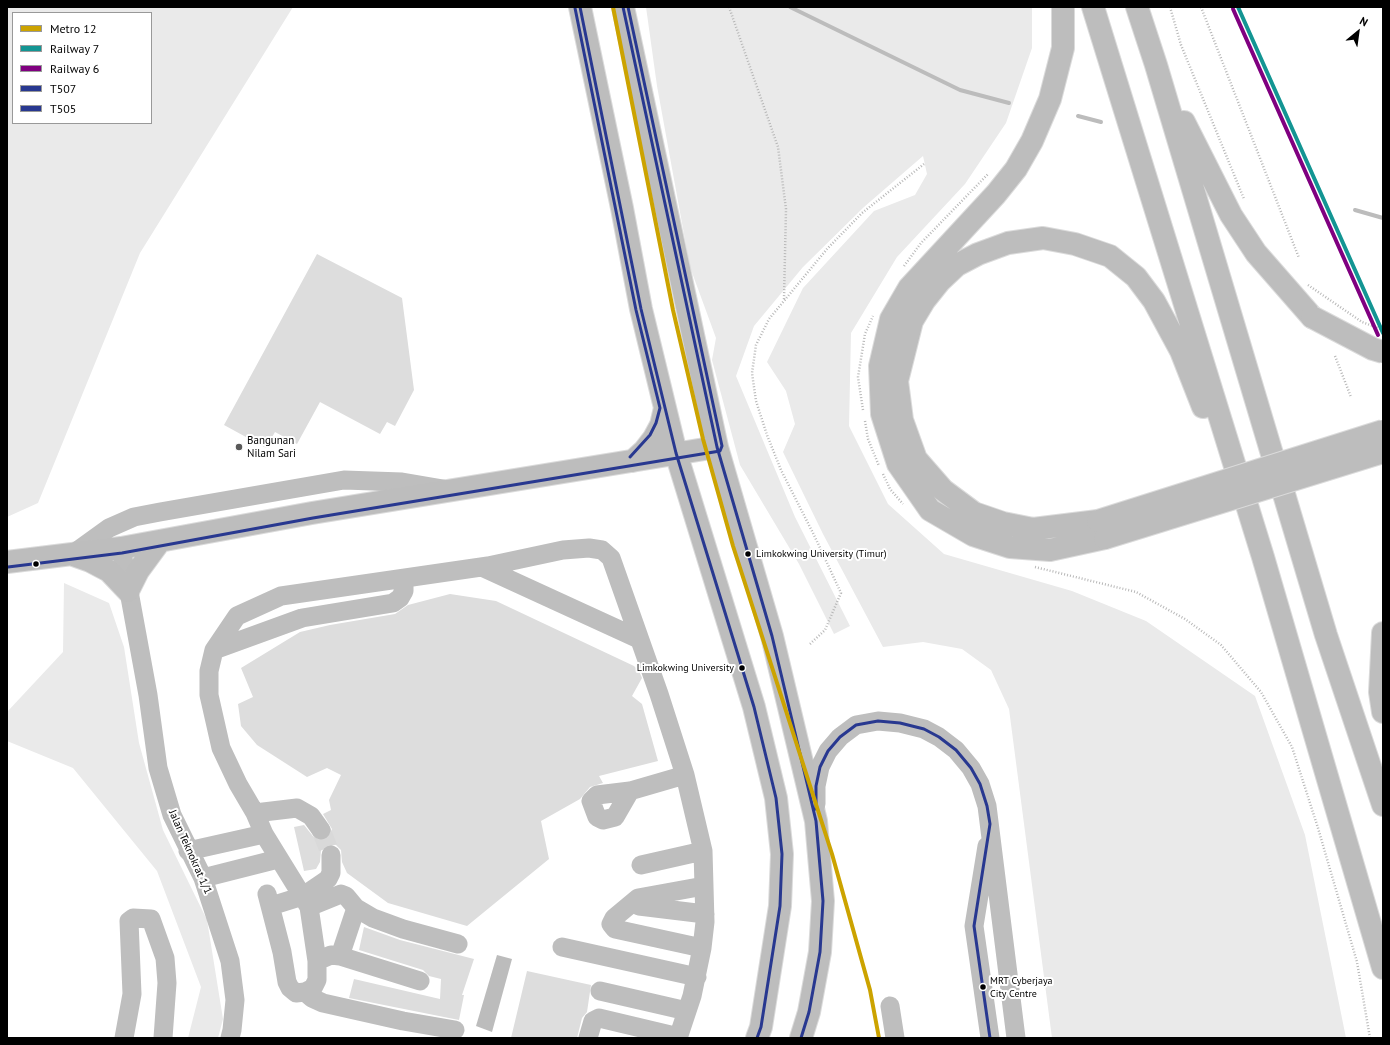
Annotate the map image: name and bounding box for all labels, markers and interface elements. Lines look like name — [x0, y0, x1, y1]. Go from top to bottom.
legend — [12, 12, 152, 124]
north arrow — [1338, 12, 1378, 52]
text: N — [1357, 14, 1370, 29]
text: Metro 12 — [50, 21, 96, 36]
text: Railway 7 — [50, 41, 99, 56]
text: Railway 6 — [50, 61, 99, 76]
text: T507 — [50, 81, 76, 96]
text: T505 — [50, 101, 76, 116]
place label: Bangunan Nilam Sari — [247, 434, 296, 460]
marker: Bangunan Nilam Sari — [234, 442, 244, 452]
place label: Limkokwing University (Timur) — [756, 548, 887, 560]
marker: Limkokwing University (Timur) — [743, 549, 753, 559]
unlabelled marker — [31, 559, 41, 569]
place label: Limkokwing University — [637, 662, 734, 674]
marker: Limkokwing University — [737, 663, 747, 673]
street label: Jalan Teknokrat 1/1 — [166, 808, 214, 896]
place label: MRT Cyberjaya City Centre — [990, 975, 1053, 998]
marker: MRT Cyberjaya City Centre — [978, 982, 988, 992]

